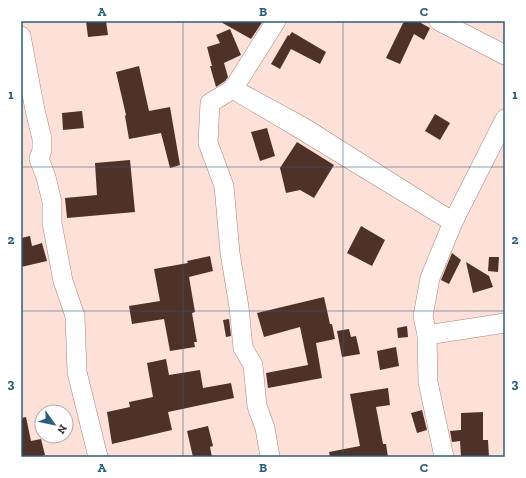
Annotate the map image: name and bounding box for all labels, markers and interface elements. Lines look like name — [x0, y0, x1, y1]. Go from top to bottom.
text: A — [98, 4, 107, 19]
text: B — [259, 4, 267, 19]
text: C — [420, 4, 428, 19]
text: 1 — [8, 87, 14, 102]
text: 1 — [512, 87, 518, 102]
text: 2 — [8, 232, 15, 247]
text: 2 — [512, 232, 519, 247]
text: 3 — [8, 376, 15, 391]
text: 3 — [512, 376, 519, 391]
north arrow — [34, 404, 74, 444]
text: N — [54, 422, 70, 437]
text: A — [98, 460, 107, 475]
text: B — [259, 460, 267, 475]
text: C — [420, 460, 428, 475]

